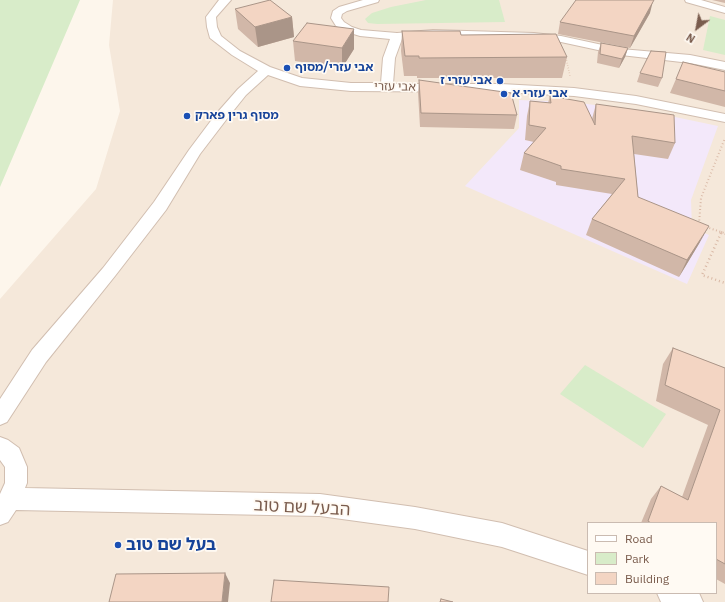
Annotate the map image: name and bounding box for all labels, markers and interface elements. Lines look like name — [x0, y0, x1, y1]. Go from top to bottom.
north arrow — [677, 8, 717, 48]
text: N — [684, 30, 698, 46]
place label: אבי עזרי/מסוף — [295, 61, 373, 75]
marker: אבי עזרי/מסוף — [282, 63, 292, 73]
place label: אבי עזרי ז — [440, 74, 492, 88]
marker: אבי עזרי ז — [495, 76, 505, 86]
street label: אבי עזרי — [374, 79, 416, 95]
place label: אבי עזרי א — [512, 87, 567, 101]
marker: אבי עזרי א — [499, 89, 509, 99]
place label: מסוף גרין פארק — [195, 109, 279, 123]
marker: מסוף גרין פארק — [182, 111, 192, 121]
street label: הבעל שם טוב — [253, 495, 351, 521]
legend — [587, 522, 717, 594]
text: Road — [625, 531, 653, 546]
place label: בעל שם טוב — [126, 535, 216, 555]
marker: בעל שם טוב — [113, 540, 123, 550]
text: Park — [625, 551, 649, 566]
text: Building — [625, 571, 669, 586]

